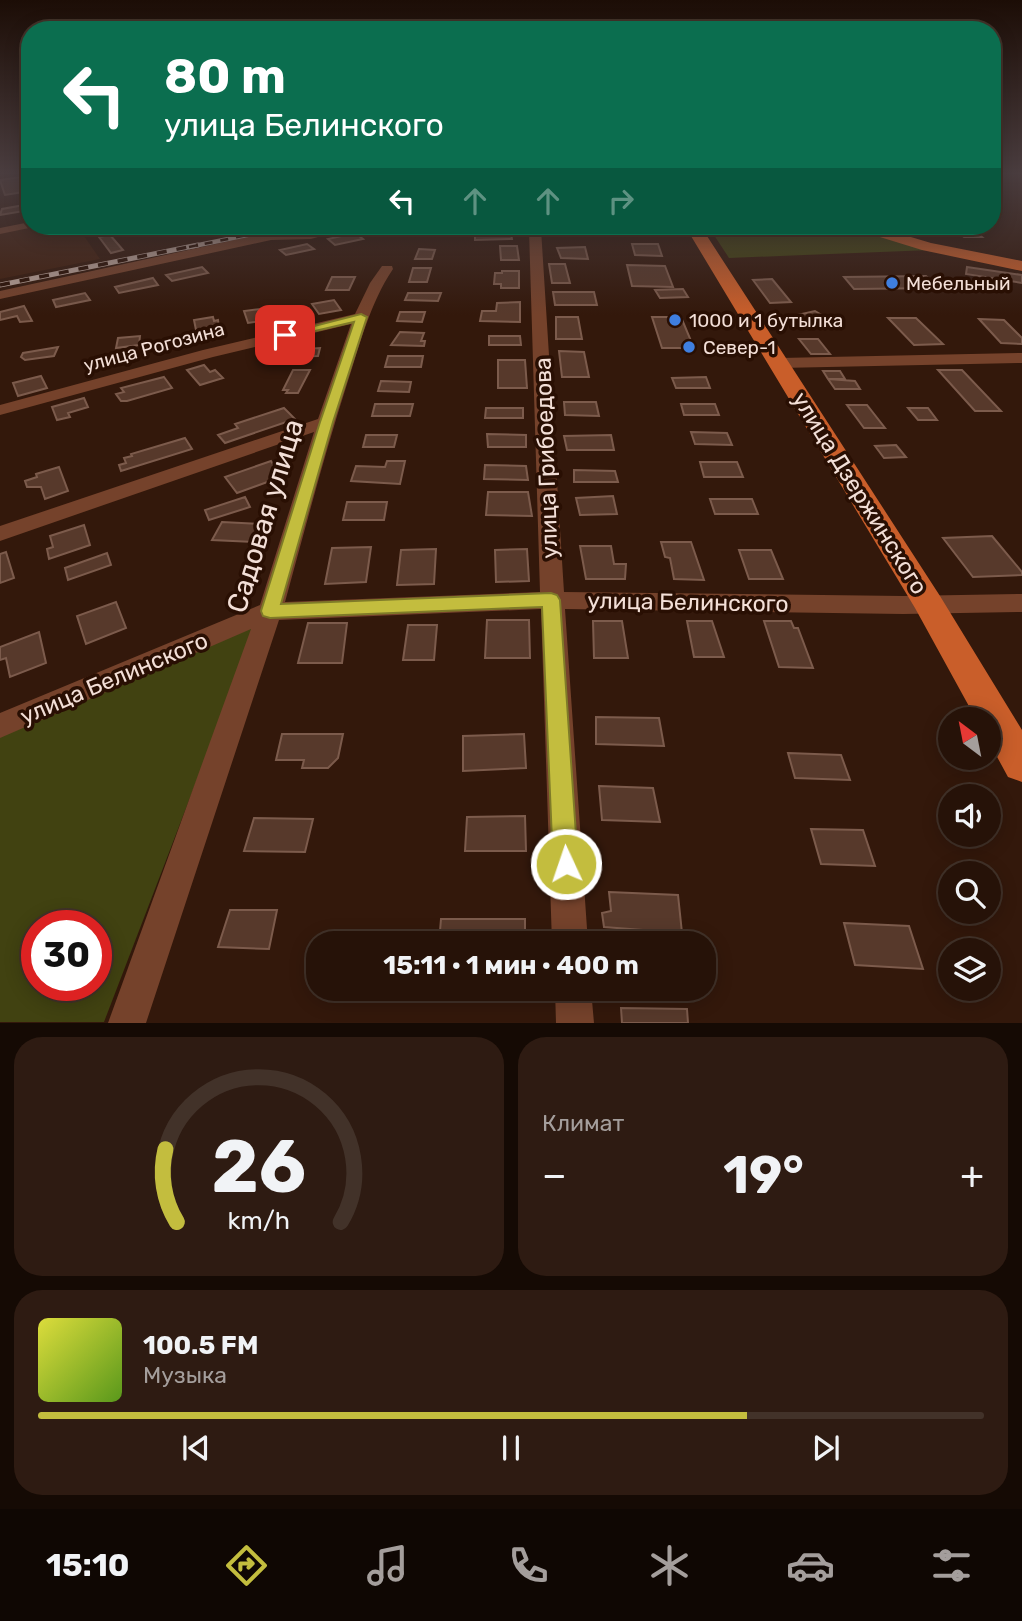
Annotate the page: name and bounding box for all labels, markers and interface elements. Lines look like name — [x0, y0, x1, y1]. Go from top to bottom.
text: 80 m — [164, 47, 286, 105]
icon: left — [49, 49, 140, 140]
text: улица Белинского — [164, 106, 444, 144]
icon: left — [383, 182, 421, 220]
icon: ahead — [456, 182, 494, 220]
icon: ahead — [529, 182, 567, 220]
icon: right — [602, 182, 640, 220]
place label: Мебельный — [906, 272, 1010, 295]
marker: Мебельный — [884, 275, 900, 291]
pin — [255, 305, 315, 365]
place label: 1000 и 1 бутылка — [689, 309, 843, 332]
marker: 1000 и 1 бутылка — [667, 312, 683, 328]
icon: arrive — [266, 316, 304, 354]
street label: улица Рогозина — [81, 317, 227, 377]
place label: Север-1 — [703, 336, 776, 359]
marker: Север-1 — [681, 339, 697, 355]
street label: улица Грибоедова — [528, 357, 564, 559]
street label: улица Дзержинского — [786, 387, 934, 599]
street label: Садовая улица — [220, 415, 310, 617]
street label: улица Белинского — [587, 586, 789, 618]
street label: улица Белинского — [16, 626, 212, 730]
north arrow — [938, 707, 1001, 770]
map controls — [938, 707, 1001, 1001]
button: sound — [938, 784, 1001, 847]
position arrow — [529, 827, 603, 901]
button: search — [938, 861, 1001, 924]
speed limit sign: 30 — [21, 910, 112, 1001]
button: layers — [938, 938, 1001, 1001]
text: 15:11 · 1 мин · 400 m — [383, 950, 639, 981]
text: Климат — [542, 1109, 624, 1137]
text: 26 — [212, 1125, 306, 1211]
text: 19° — [723, 1144, 804, 1206]
text: − — [542, 1152, 567, 1198]
text: + — [960, 1152, 984, 1198]
text: km/h — [228, 1206, 290, 1235]
text: 100.5 FM — [143, 1330, 258, 1361]
text: Музыка — [143, 1361, 227, 1389]
icon: previous — [177, 1429, 215, 1467]
icon: pause — [492, 1429, 530, 1467]
icon: next — [807, 1429, 845, 1467]
icon: directions — [222, 1541, 271, 1590]
icon: music — [363, 1541, 412, 1590]
icon: phone — [504, 1541, 553, 1590]
icon: climate — [645, 1541, 694, 1590]
icon: car — [786, 1541, 835, 1590]
icon: filters — [927, 1541, 976, 1590]
text: 15:10 — [46, 1546, 130, 1584]

